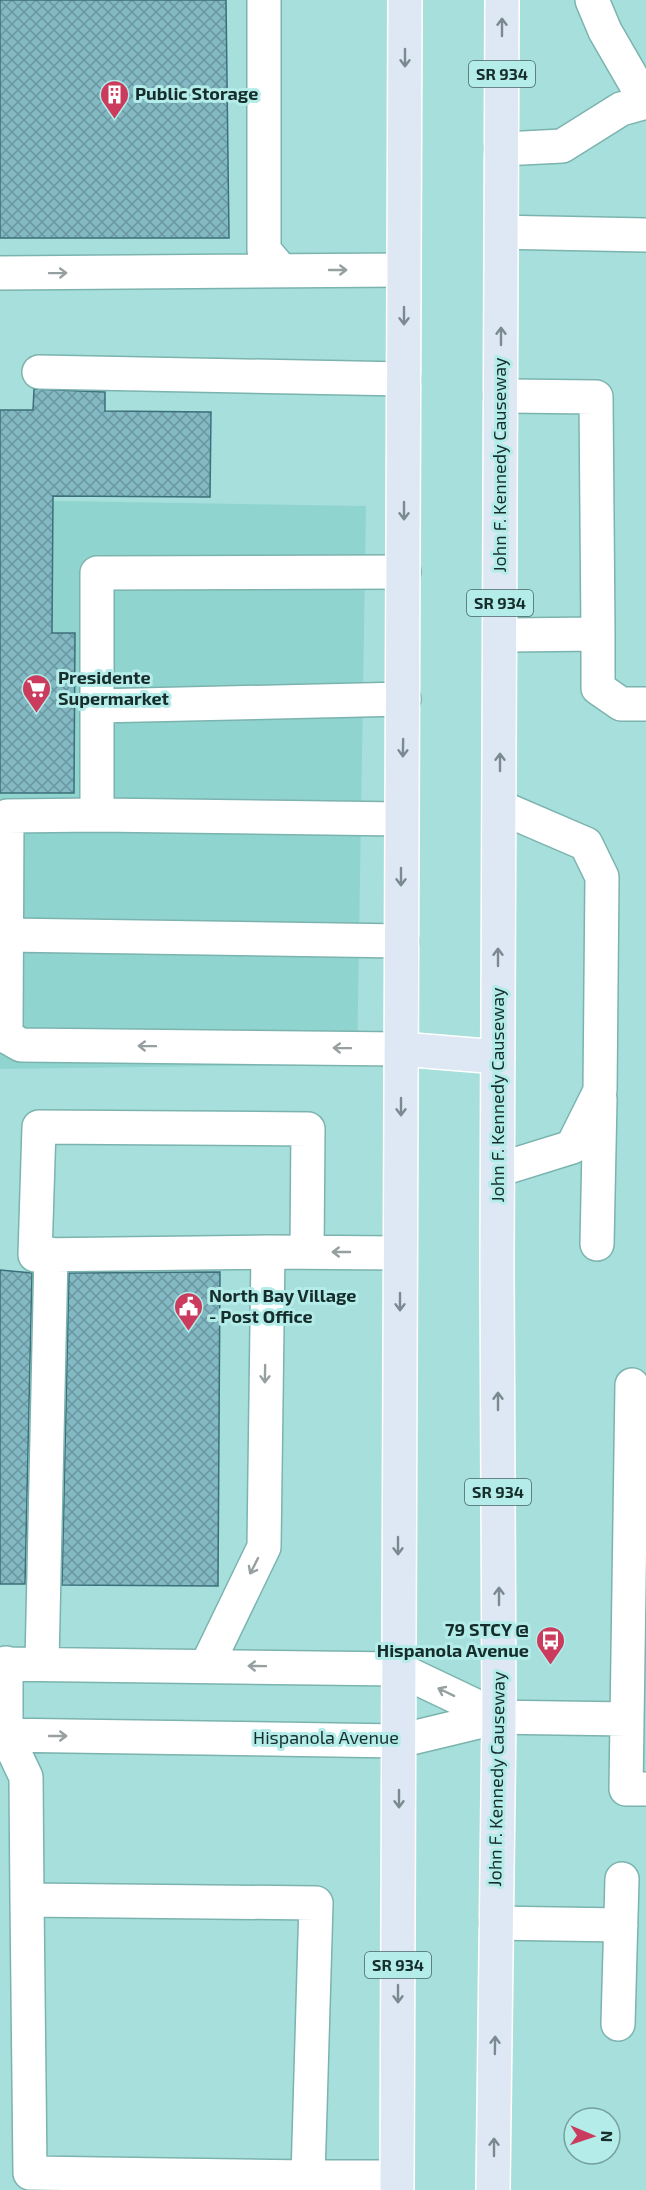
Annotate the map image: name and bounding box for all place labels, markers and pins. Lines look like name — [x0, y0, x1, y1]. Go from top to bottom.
building icon: Public Storage — [98, 78, 130, 120]
place label: Public Storage — [135, 82, 258, 104]
place label: Presidente Supermarket — [58, 666, 170, 709]
supermarket icon: Presidente Supermarket — [21, 672, 53, 714]
place label: North Bay Village - Post Office — [209, 1284, 356, 1327]
public building icon: North Bay Village - Post Office — [172, 1290, 204, 1332]
place label: 79 STCY @ Hispanola Avenue — [377, 1618, 529, 1661]
bus stop icon: 79 STCY @ Hispanola Avenue — [534, 1624, 566, 1666]

